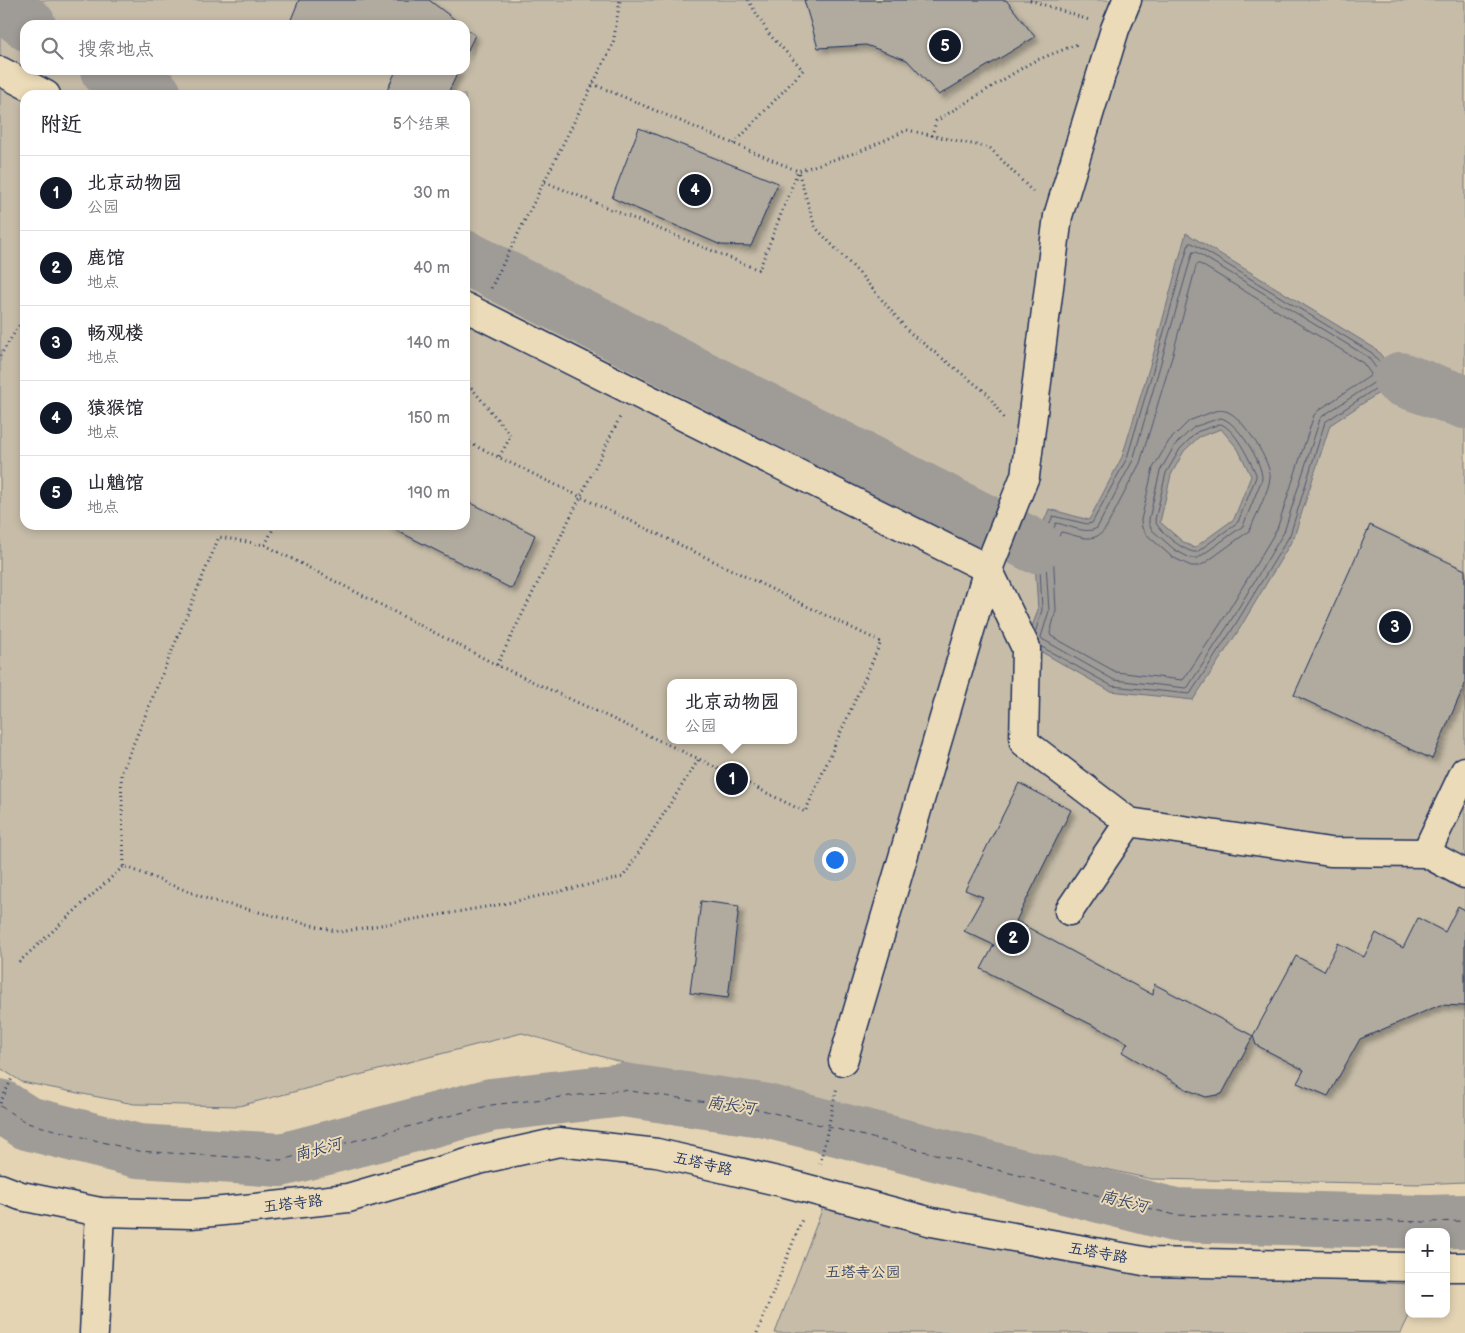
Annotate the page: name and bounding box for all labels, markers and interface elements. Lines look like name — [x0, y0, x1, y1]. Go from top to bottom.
search box — [20, 20, 470, 75]
pin: 5 — [929, 27, 961, 65]
icon: search — [38, 34, 66, 62]
text: 搜索地点 — [78, 38, 154, 61]
text: 附近 — [40, 112, 82, 137]
text: 5个结果 — [393, 115, 450, 134]
pin: 4 — [679, 171, 711, 209]
text: 北京动物园 — [87, 172, 182, 195]
text: 1 — [53, 184, 59, 203]
text: 30 m — [413, 184, 450, 203]
text: 公园 — [87, 198, 119, 217]
text: 鹿馆 — [87, 247, 125, 270]
text: 2 — [51, 259, 61, 278]
text: 40 m — [413, 259, 450, 278]
text: 地点 — [87, 273, 119, 292]
text: 畅观楼 — [87, 322, 144, 345]
text: 3 — [51, 334, 61, 353]
text: 140 m — [407, 334, 450, 353]
text: 地点 — [87, 348, 119, 367]
text: 猿猴馆 — [87, 397, 144, 420]
text: 4 — [51, 409, 61, 428]
text: 150 m — [408, 409, 450, 428]
text: 地点 — [87, 423, 119, 442]
text: 山魈馆 — [87, 472, 144, 495]
text: 5 — [51, 484, 61, 503]
text: 190 m — [408, 484, 450, 503]
text: 地点 — [87, 498, 119, 517]
pin: 3 — [1379, 608, 1411, 646]
popup — [667, 679, 797, 744]
text: 北京动物园 — [684, 691, 780, 714]
text: 公园 — [684, 717, 717, 736]
pin: 1 — [716, 760, 748, 798]
your location — [822, 847, 848, 873]
pin: 2 — [997, 919, 1029, 957]
water label: 南长河 — [706, 1093, 759, 1119]
water label: 南长河 — [292, 1134, 347, 1165]
street label: 五塔寺路 — [672, 1148, 734, 1180]
water label: 南长河 — [1098, 1187, 1152, 1218]
street label: 五塔寺路 — [262, 1191, 324, 1217]
map controls — [1405, 1228, 1450, 1318]
button: + — [1405, 1228, 1450, 1273]
street label: 五塔寺路 — [1067, 1238, 1129, 1268]
park label: 五塔寺公园 — [825, 1263, 901, 1282]
button: − — [1405, 1273, 1450, 1318]

